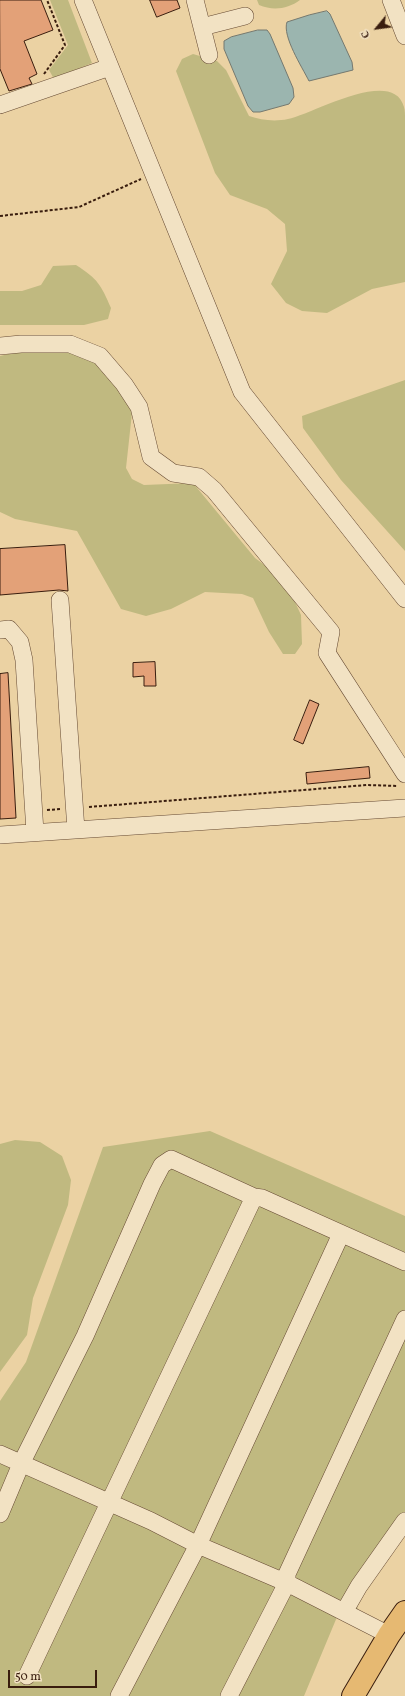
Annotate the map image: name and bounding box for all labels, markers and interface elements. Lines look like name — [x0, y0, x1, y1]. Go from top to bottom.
north arrow — [357, 8, 397, 48]
text: С — [358, 27, 374, 41]
scale bar — [10, 1662, 99, 1688]
text: 50 m — [15, 1669, 41, 1685]

